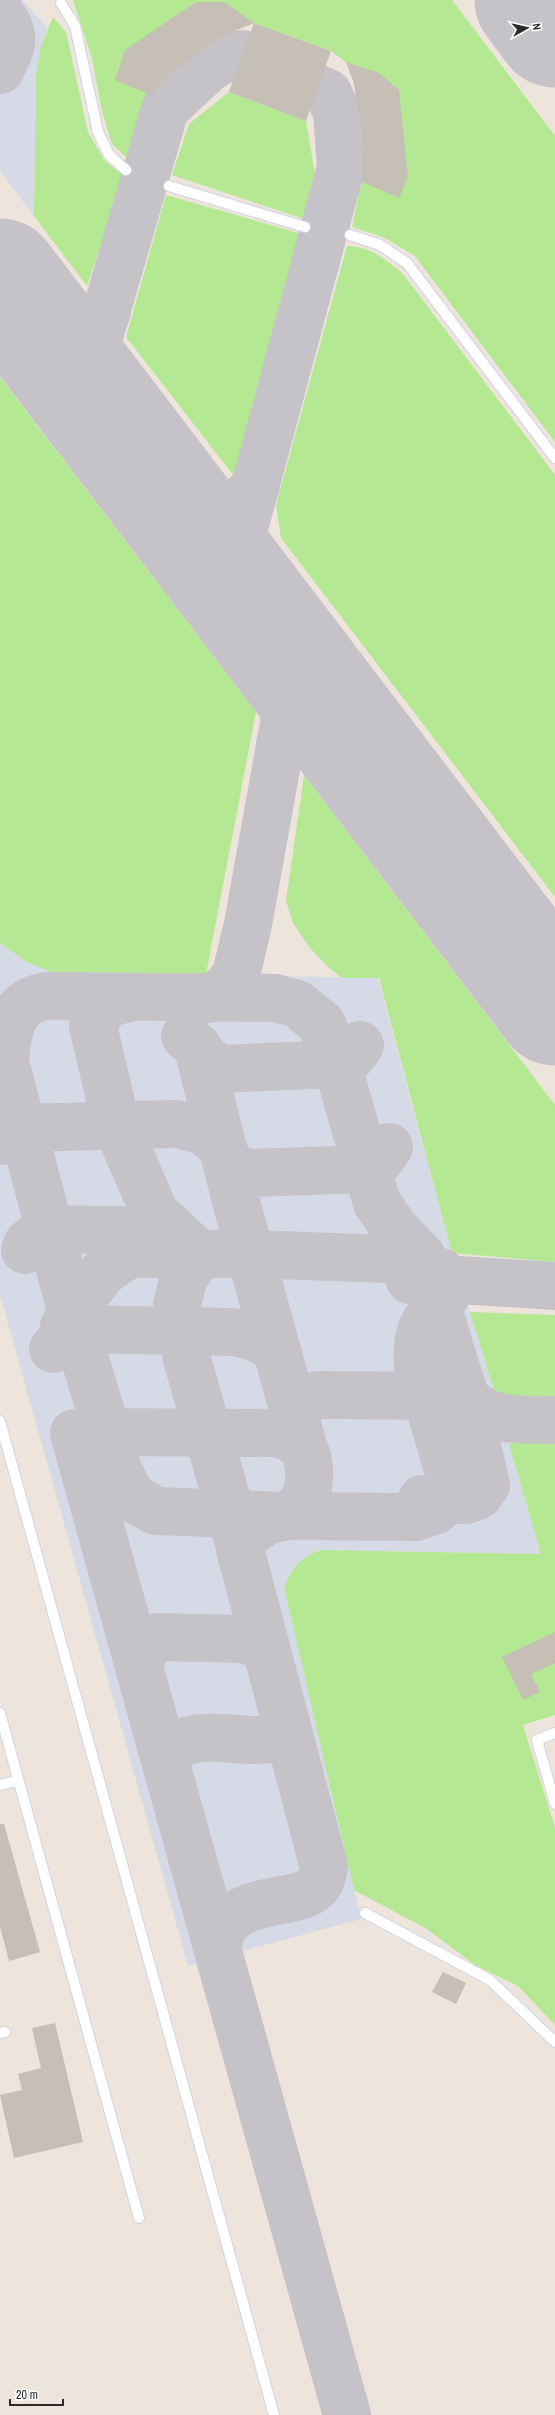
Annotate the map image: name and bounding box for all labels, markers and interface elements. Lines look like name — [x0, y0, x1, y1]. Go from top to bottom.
north arrow — [507, 8, 547, 48]
text: N — [530, 22, 544, 31]
scale bar — [10, 2381, 63, 2407]
text: 20 m — [16, 2387, 38, 2403]

